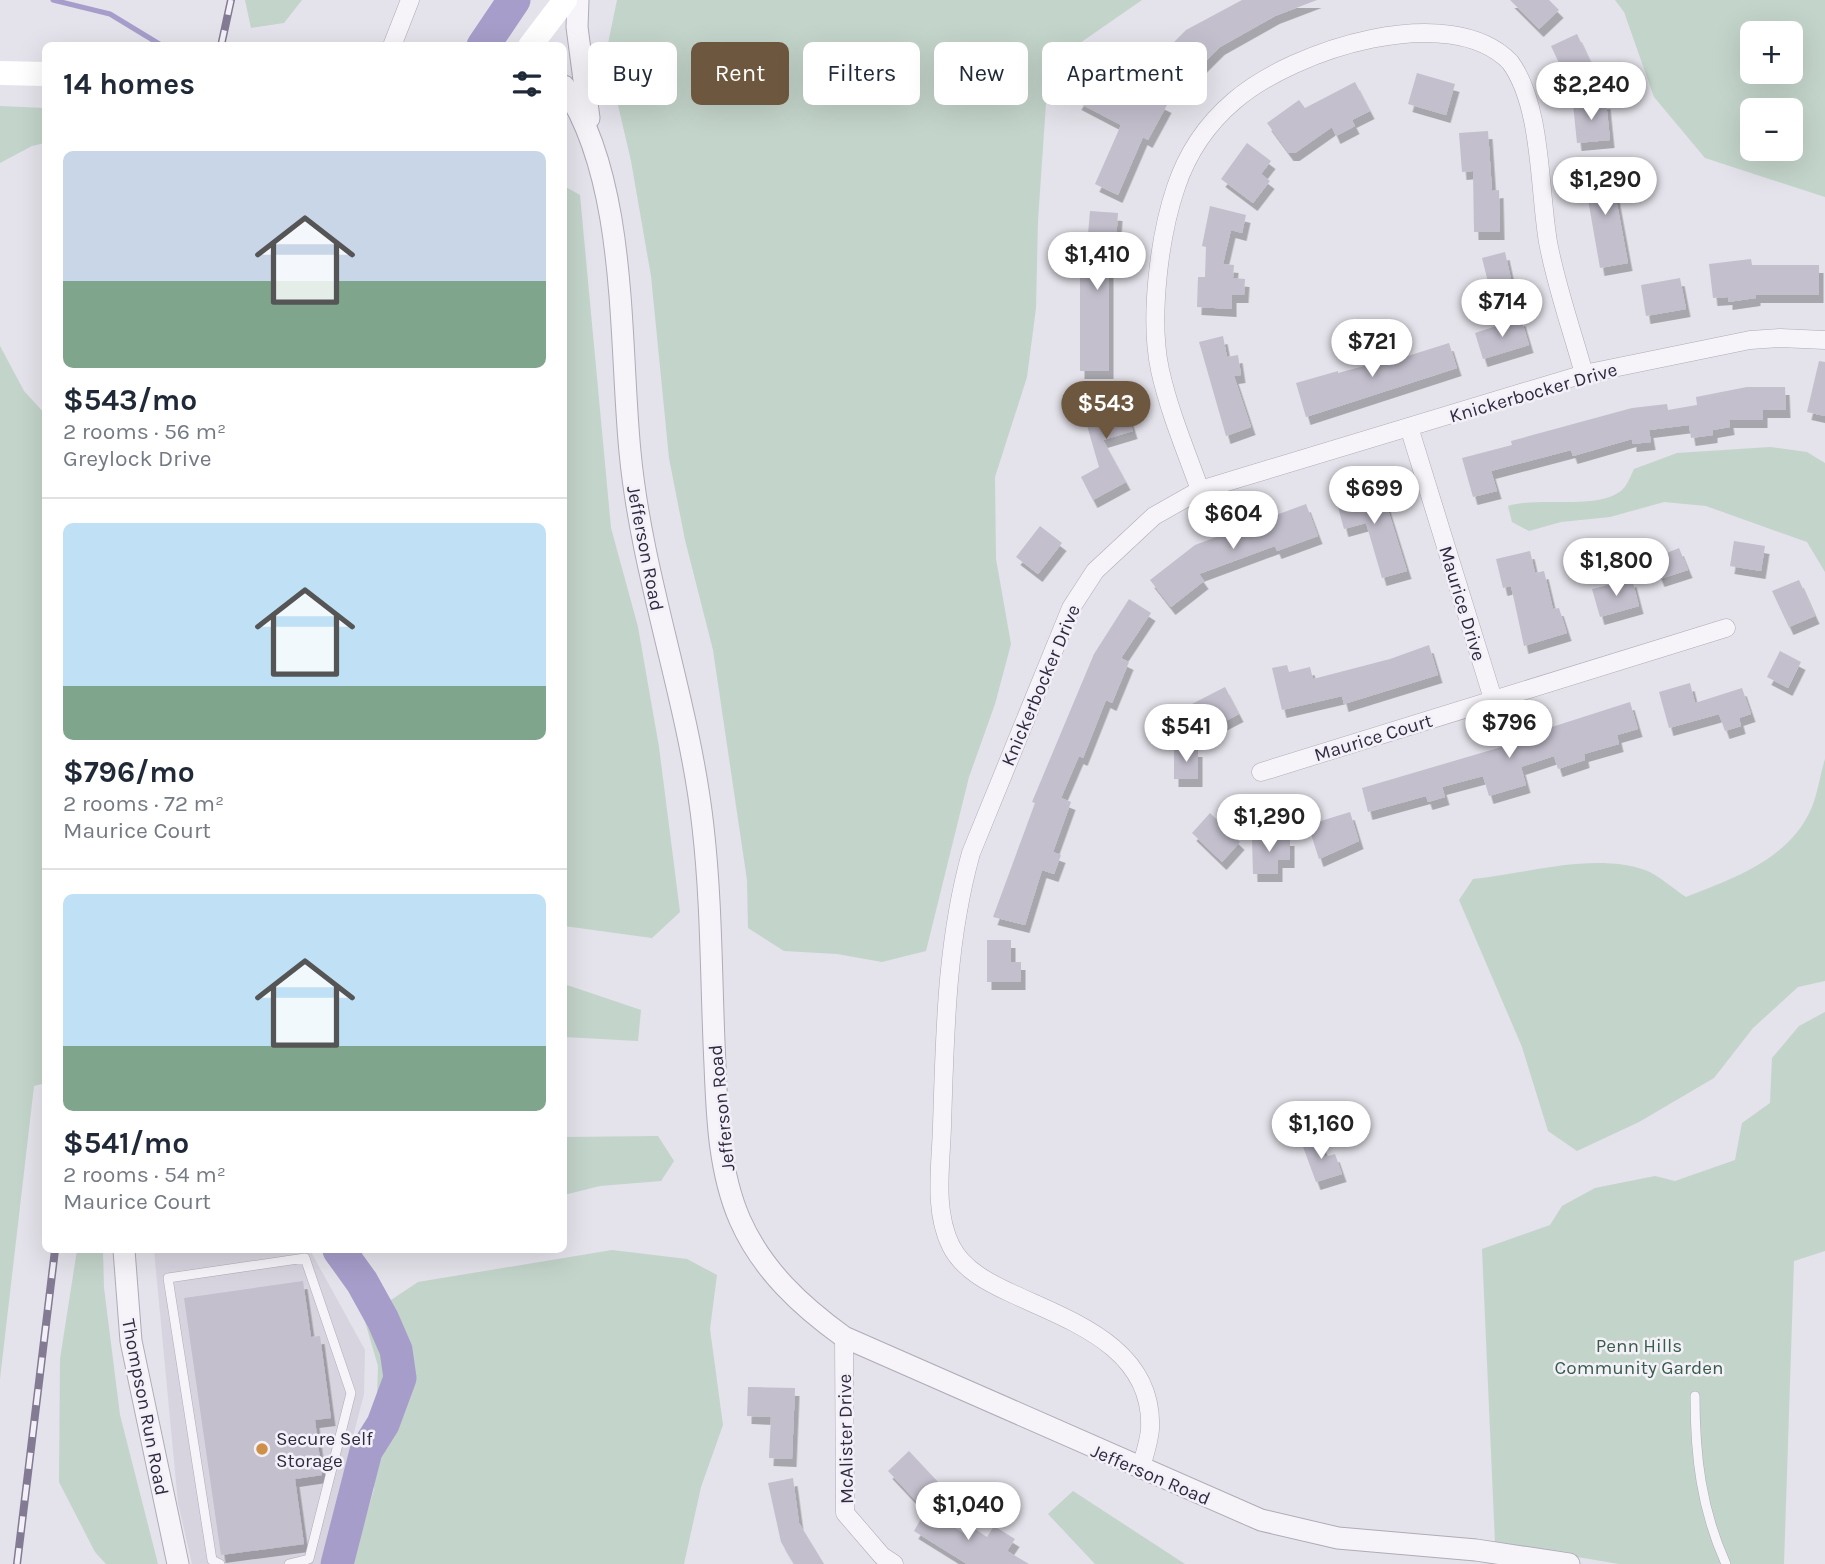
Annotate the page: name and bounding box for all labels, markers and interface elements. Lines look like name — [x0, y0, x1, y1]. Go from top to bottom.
map controls — [1740, 21, 1803, 161]
button: + — [1740, 21, 1803, 84]
chip: Buy — [588, 42, 677, 105]
chip: Rent — [691, 42, 789, 105]
chip: Filters — [803, 42, 920, 105]
chip: New — [934, 42, 1028, 105]
chip: Apartment — [1042, 42, 1207, 105]
pin: $2,240 — [1534, 62, 1648, 122]
icon: filters — [508, 65, 546, 103]
text: 14 homes — [63, 66, 195, 102]
text: $2,240 — [1552, 71, 1630, 98]
button: − — [1740, 98, 1803, 161]
pin: $1,290 — [1548, 158, 1662, 217]
text: $1,290 — [1569, 166, 1641, 193]
icon: home — [242, 197, 368, 323]
pin: $1,410 — [1040, 232, 1154, 292]
text: $1,410 — [1064, 241, 1130, 268]
pin: $714 — [1461, 280, 1543, 339]
text: $714 — [1477, 288, 1527, 315]
pin: $721 — [1331, 320, 1413, 379]
text: $721 — [1347, 328, 1397, 355]
street label: Knickerbocker Drive — [1447, 358, 1620, 427]
text: $543/mo — [63, 382, 197, 418]
pin: $543 — [1065, 382, 1147, 441]
text: $543 — [1077, 390, 1135, 417]
text: 2 rooms · 56 m² — [63, 418, 226, 445]
text: Greylock Drive — [63, 445, 212, 472]
pin: $699 — [1333, 466, 1415, 526]
text: $699 — [1345, 475, 1403, 502]
street label: Jefferson Road — [622, 484, 668, 613]
pin: $604 — [1192, 491, 1274, 551]
text: $604 — [1204, 500, 1262, 527]
pin: $1,800 — [1559, 538, 1673, 598]
street label: Maurice Drive — [1434, 543, 1490, 663]
text: $1,800 — [1579, 547, 1653, 574]
icon: home — [242, 569, 368, 695]
street label: Knickerbocker Drive — [997, 601, 1085, 770]
pin: $796 — [1468, 700, 1550, 760]
pin: $541 — [1145, 704, 1227, 764]
text: $796 — [1481, 709, 1537, 736]
street label: Maurice Court — [1312, 710, 1435, 766]
text: $541 — [1160, 713, 1212, 740]
text: $796/mo — [63, 754, 195, 790]
text: 2 rooms · 72 m² — [63, 790, 224, 817]
pin: $1,290 — [1212, 794, 1326, 854]
text: $1,290 — [1233, 803, 1305, 830]
text: Maurice Court — [63, 817, 211, 844]
icon: home — [242, 940, 368, 1066]
street label: Jefferson Road — [704, 1044, 740, 1172]
pin: $1,160 — [1264, 1102, 1378, 1161]
text: $1,160 — [1288, 1110, 1354, 1137]
text: $541/mo — [63, 1125, 189, 1161]
text: 2 rooms · 54 m² — [63, 1161, 226, 1188]
text: Maurice Court — [63, 1188, 211, 1215]
street label: Thompson Run Road — [117, 1317, 173, 1497]
park label: Penn Hills Community Garden — [1555, 1335, 1723, 1379]
street label: McAlister Drive — [834, 1374, 858, 1504]
place label: Secure Self Storage — [276, 1428, 373, 1472]
street label: Jefferson Road — [1088, 1440, 1213, 1510]
marker: Secure Self Storage — [254, 1441, 270, 1457]
pin: $1,040 — [911, 1482, 1025, 1542]
text: $1,040 — [932, 1491, 1004, 1518]

